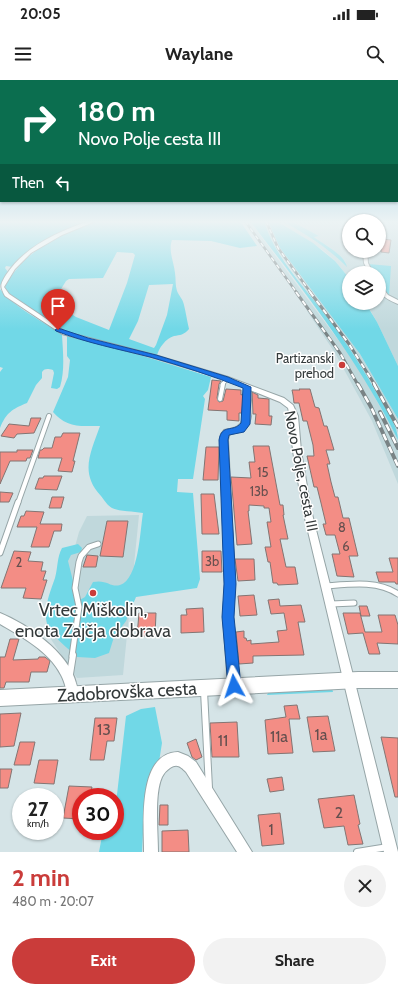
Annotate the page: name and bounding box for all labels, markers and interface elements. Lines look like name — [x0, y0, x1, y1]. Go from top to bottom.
text: 20:05 — [20, 5, 61, 23]
icon: menu — [12, 43, 34, 65]
text: Waylane — [165, 43, 233, 65]
icon: search — [364, 43, 386, 65]
text: 180 m — [78, 94, 156, 128]
icon: right — [12, 96, 64, 148]
text: Novo Polje cesta III — [78, 128, 221, 150]
icon: left — [52, 172, 74, 194]
text: Then — [12, 174, 44, 192]
map controls — [342, 214, 386, 310]
button: search — [342, 214, 386, 258]
button: layers — [342, 266, 386, 310]
pin — [41, 289, 75, 330]
icon: arrive — [47, 295, 69, 317]
place label: Partizanski prehod — [276, 350, 334, 381]
marker: Partizanski prehod — [337, 360, 347, 370]
street label: Novo Polje, cesta III — [280, 409, 322, 533]
house number: 15 — [257, 464, 269, 480]
house number: 13b — [250, 483, 268, 499]
house number: 8 — [338, 519, 346, 535]
house number: 6 — [342, 538, 350, 554]
house number: 3b — [205, 553, 219, 569]
house number: 2 — [16, 554, 23, 570]
marker: Vrtec Miškolin, enota Zajčja dobrava — [88, 588, 98, 598]
place label: Vrtec Miškolin, enota Zajčja dobrava — [15, 599, 171, 642]
position arrow — [213, 665, 255, 707]
street label: Zadobrovška cesta — [57, 677, 198, 707]
house number: 13 — [97, 720, 111, 739]
house number: 1a — [315, 725, 328, 744]
house number: 11a — [270, 727, 288, 746]
house number: 11 — [218, 731, 228, 750]
speed limit sign: 30 — [72, 788, 124, 840]
text: 27 — [28, 797, 48, 821]
house number: 2 — [335, 803, 343, 822]
text: km/h — [27, 817, 49, 830]
house number: 1 — [268, 820, 274, 839]
text: 2 min — [12, 863, 70, 892]
button: close — [344, 865, 386, 907]
text: 480 m · 20:07 — [12, 893, 94, 909]
button: Exit — [12, 938, 195, 984]
button: Share — [203, 938, 386, 984]

